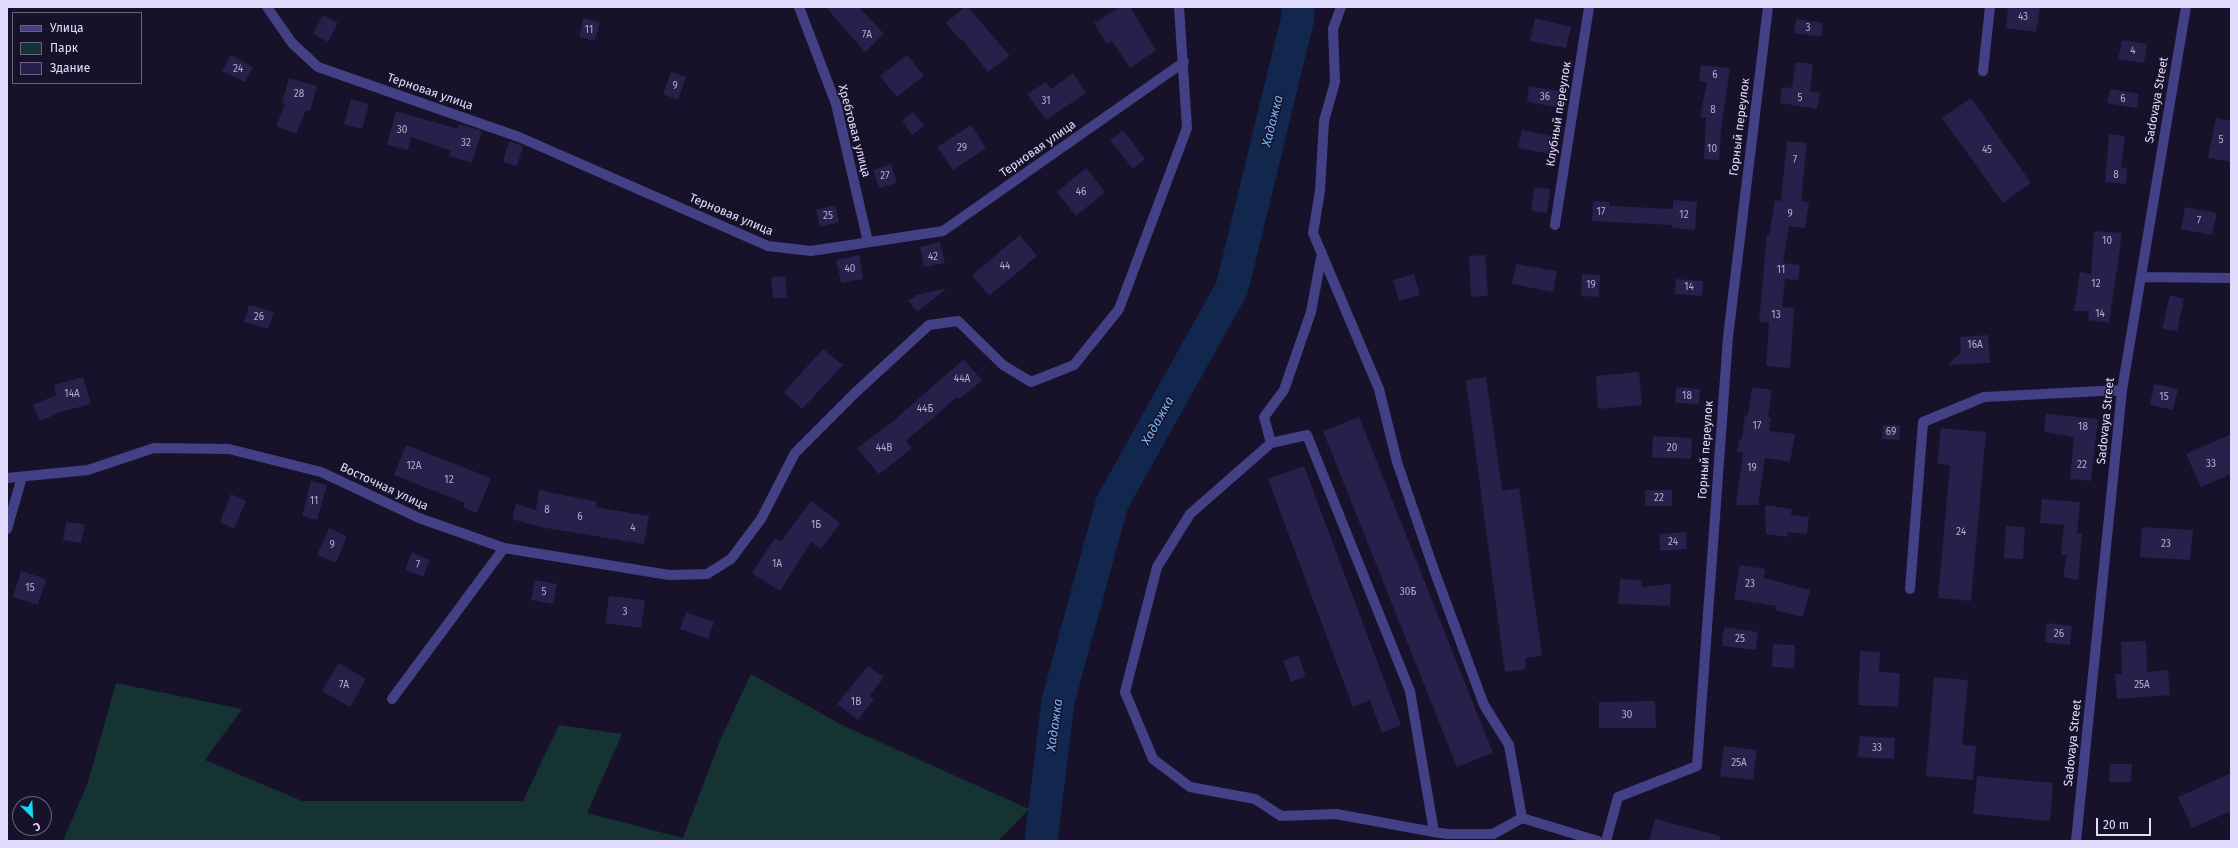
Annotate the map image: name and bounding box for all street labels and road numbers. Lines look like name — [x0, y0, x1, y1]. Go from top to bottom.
street label: Sadovaya Street — [2142, 56, 2172, 144]
street label: Клубный переулок — [1544, 60, 1574, 168]
street label: Терновая улица — [385, 71, 475, 113]
street label: Горный переулок — [1727, 77, 1753, 177]
street label: Хребтовая улица — [835, 83, 873, 179]
street label: Терновая улица — [997, 117, 1079, 181]
street label: Терновая улица — [687, 191, 775, 239]
street label: Sadovaya Street — [2094, 377, 2118, 465]
street label: Горный переулок — [1695, 400, 1717, 500]
street label: Восточная улица — [338, 460, 430, 514]
street label: Sadovaya Street — [2061, 699, 2085, 787]

